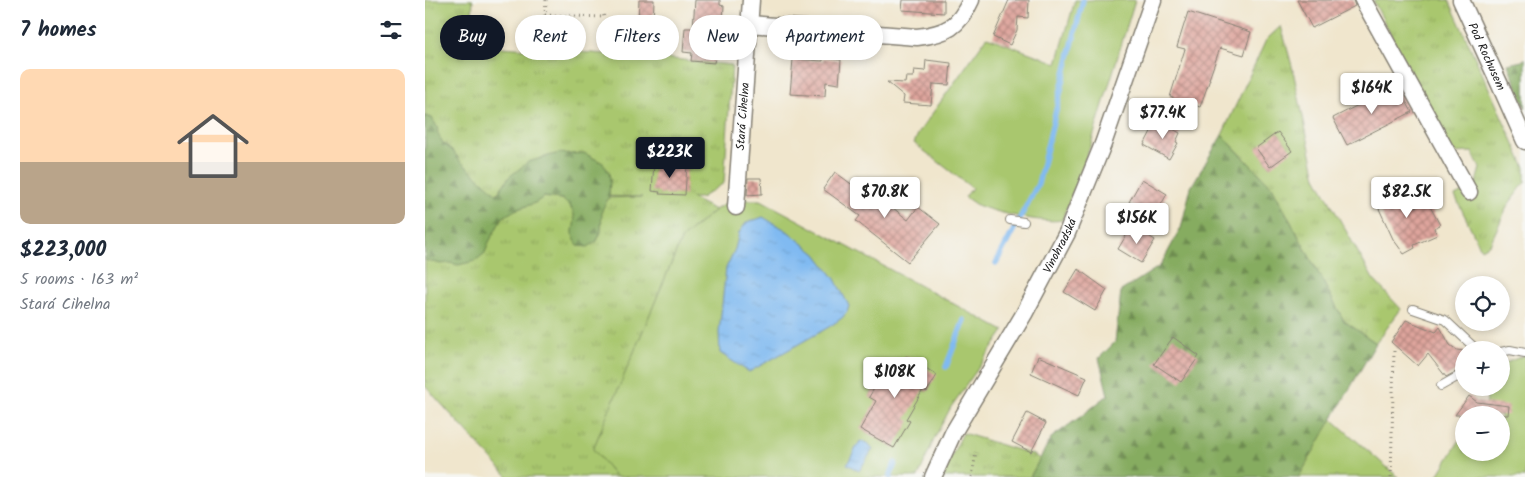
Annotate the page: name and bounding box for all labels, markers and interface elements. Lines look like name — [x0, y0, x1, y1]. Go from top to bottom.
text: 7 homes — [20, 14, 97, 47]
chip: Buy — [440, 15, 505, 60]
chip: Rent — [515, 15, 586, 60]
chip: Filters — [596, 15, 679, 60]
chip: New — [689, 15, 757, 60]
chip: Apartment — [767, 15, 883, 60]
icon: filters — [377, 16, 405, 44]
street label: Pod Rochusem — [1463, 19, 1511, 94]
pin: $164K — [1337, 72, 1407, 115]
text: $164K — [1351, 76, 1393, 101]
street label: Stará Cihelna — [731, 81, 755, 151]
pin: $77.4K — [1122, 98, 1204, 140]
icon: home — [168, 101, 258, 191]
text: $77.4K — [1140, 101, 1186, 126]
pin: $223K — [635, 136, 705, 179]
text: $223K — [647, 140, 693, 165]
pin: $70.8K — [844, 176, 926, 219]
pin: $82.5K — [1366, 176, 1448, 219]
text: $70.8K — [861, 180, 909, 205]
text: $82.5K — [1382, 180, 1432, 205]
pin: $156K — [1102, 202, 1172, 245]
text: $156K — [1117, 206, 1157, 231]
street label: Vinohradská — [1038, 214, 1082, 277]
text: $223,000 — [20, 234, 106, 267]
text: 5 rooms · 163 m² — [20, 267, 138, 292]
map controls — [1455, 276, 1510, 461]
button: locate — [1455, 276, 1510, 331]
text: Stará Cihelna — [20, 292, 111, 317]
button: + — [1455, 341, 1510, 396]
pin: $108K — [860, 356, 930, 399]
text: $108K — [874, 360, 916, 385]
button: − — [1455, 406, 1510, 461]

